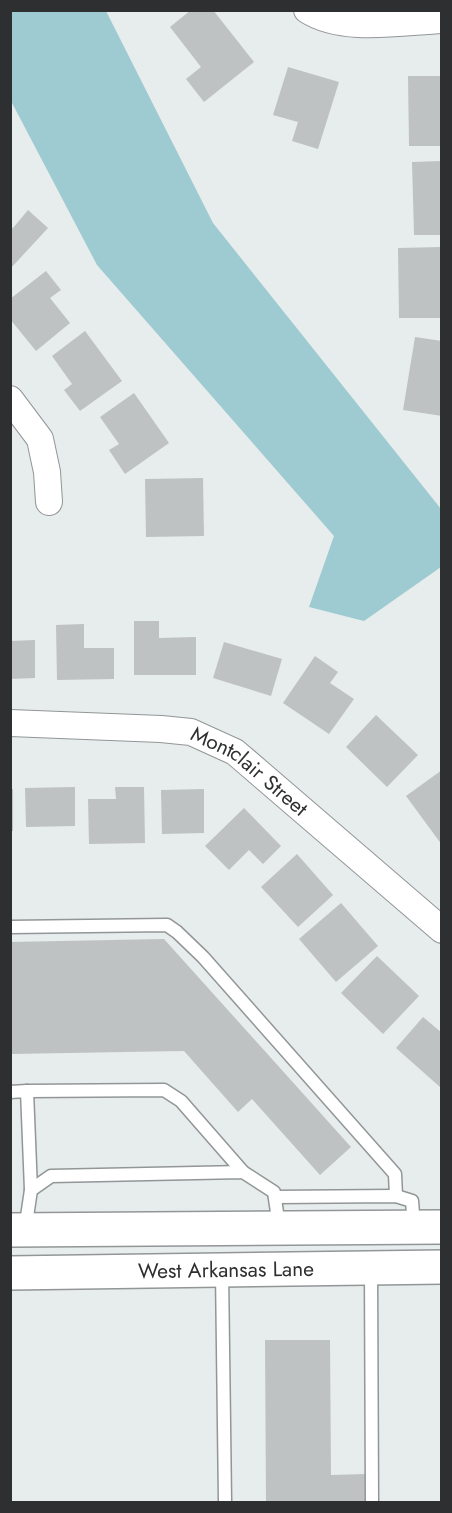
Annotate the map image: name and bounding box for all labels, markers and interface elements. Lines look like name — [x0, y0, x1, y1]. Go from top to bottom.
street label: Montclair Street — [186, 719, 314, 823]
street label: West Arkansas Lane — [138, 1254, 314, 1286]

